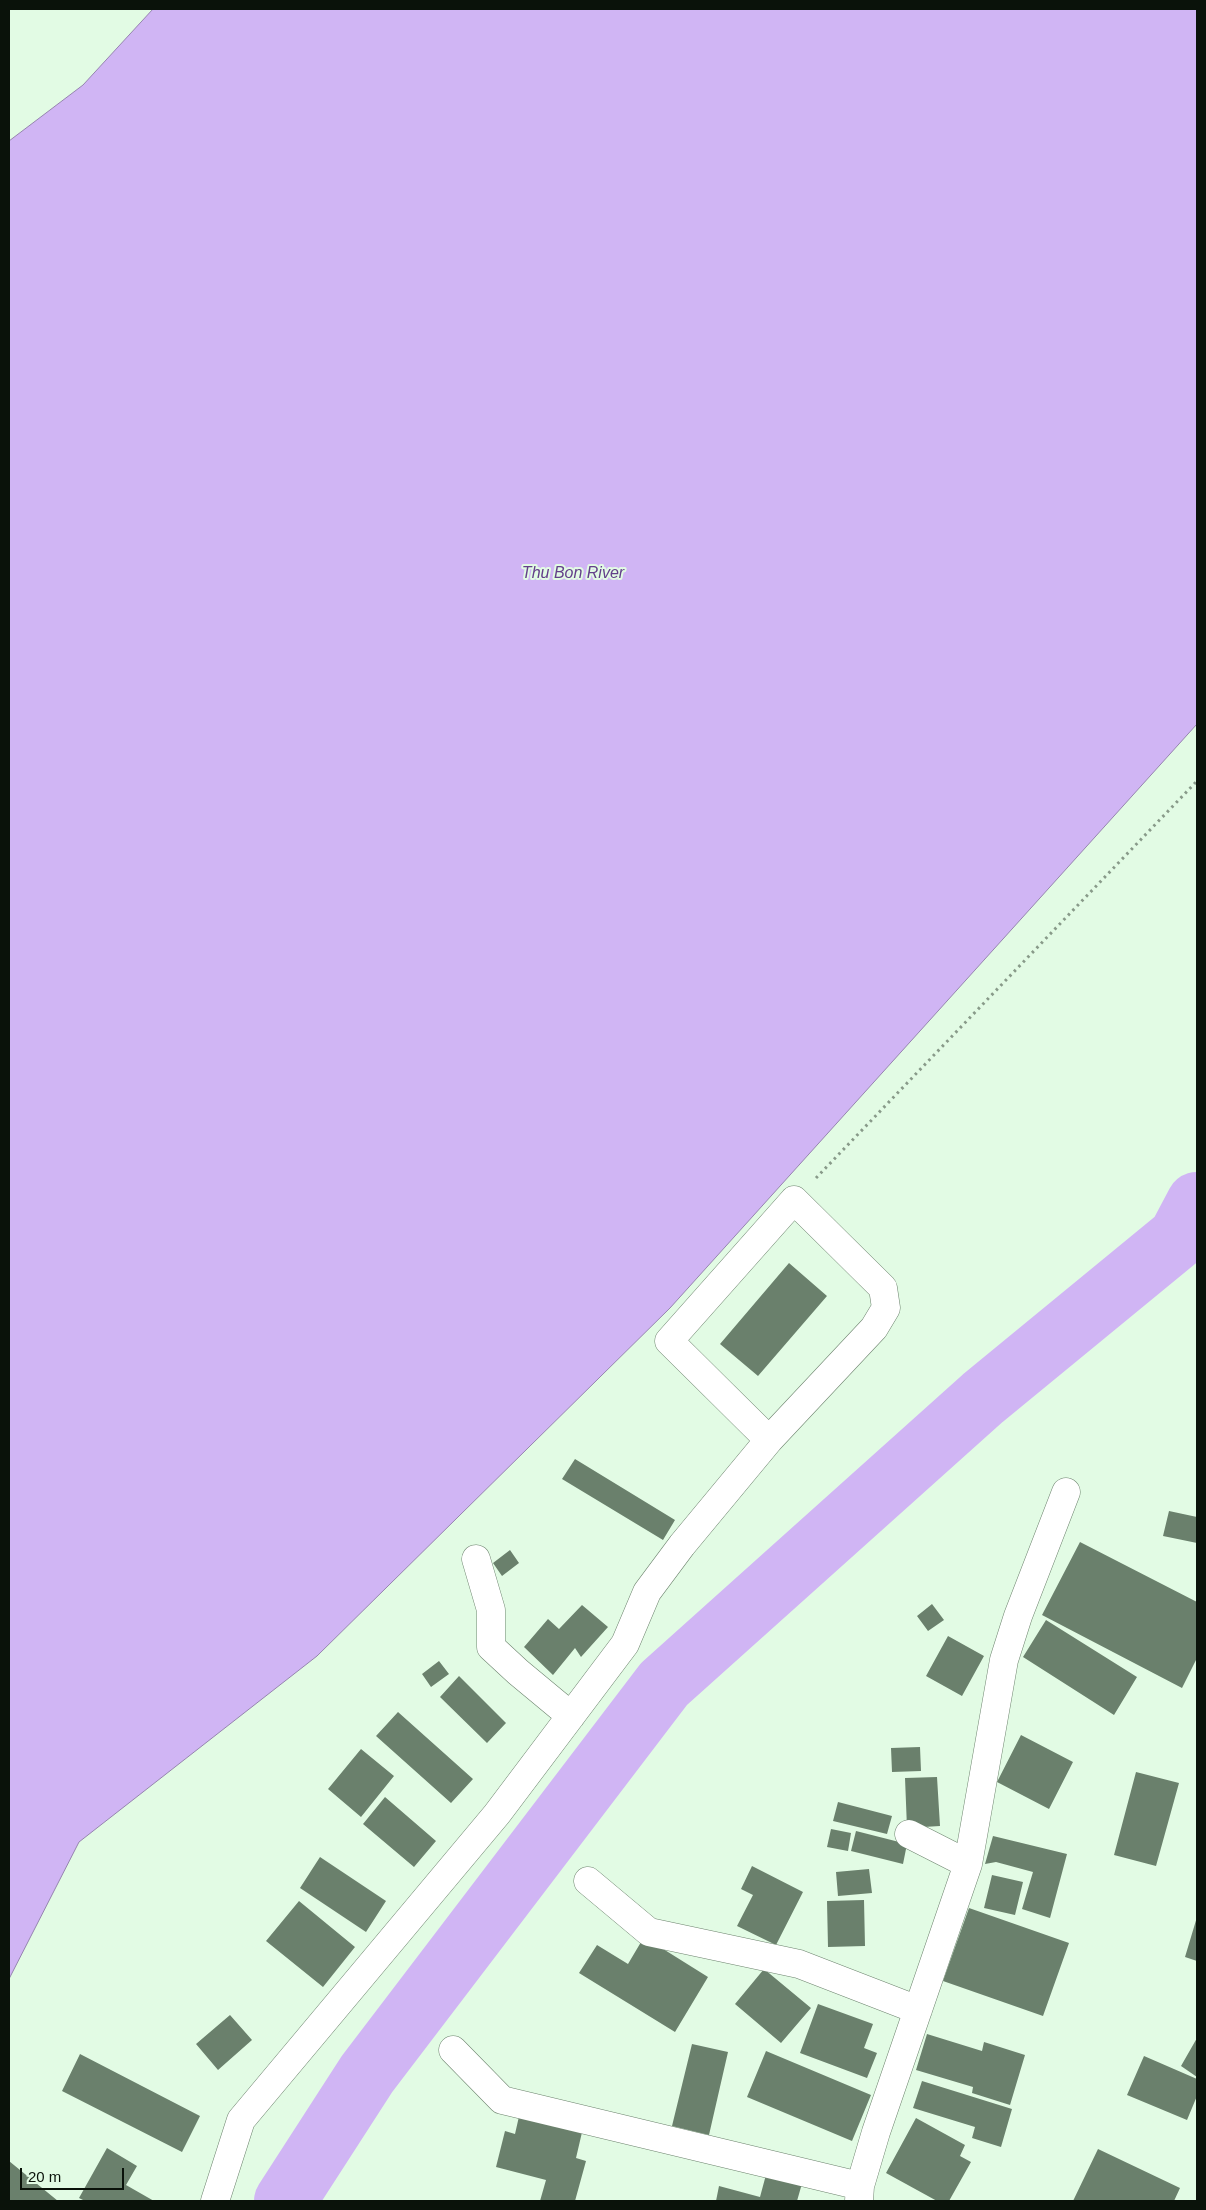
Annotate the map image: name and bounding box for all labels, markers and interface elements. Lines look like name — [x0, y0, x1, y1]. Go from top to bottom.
water label: Thu Bon River — [522, 564, 624, 584]
scale bar — [22, 2158, 126, 2190]
text: 20 m — [28, 2168, 61, 2185]

